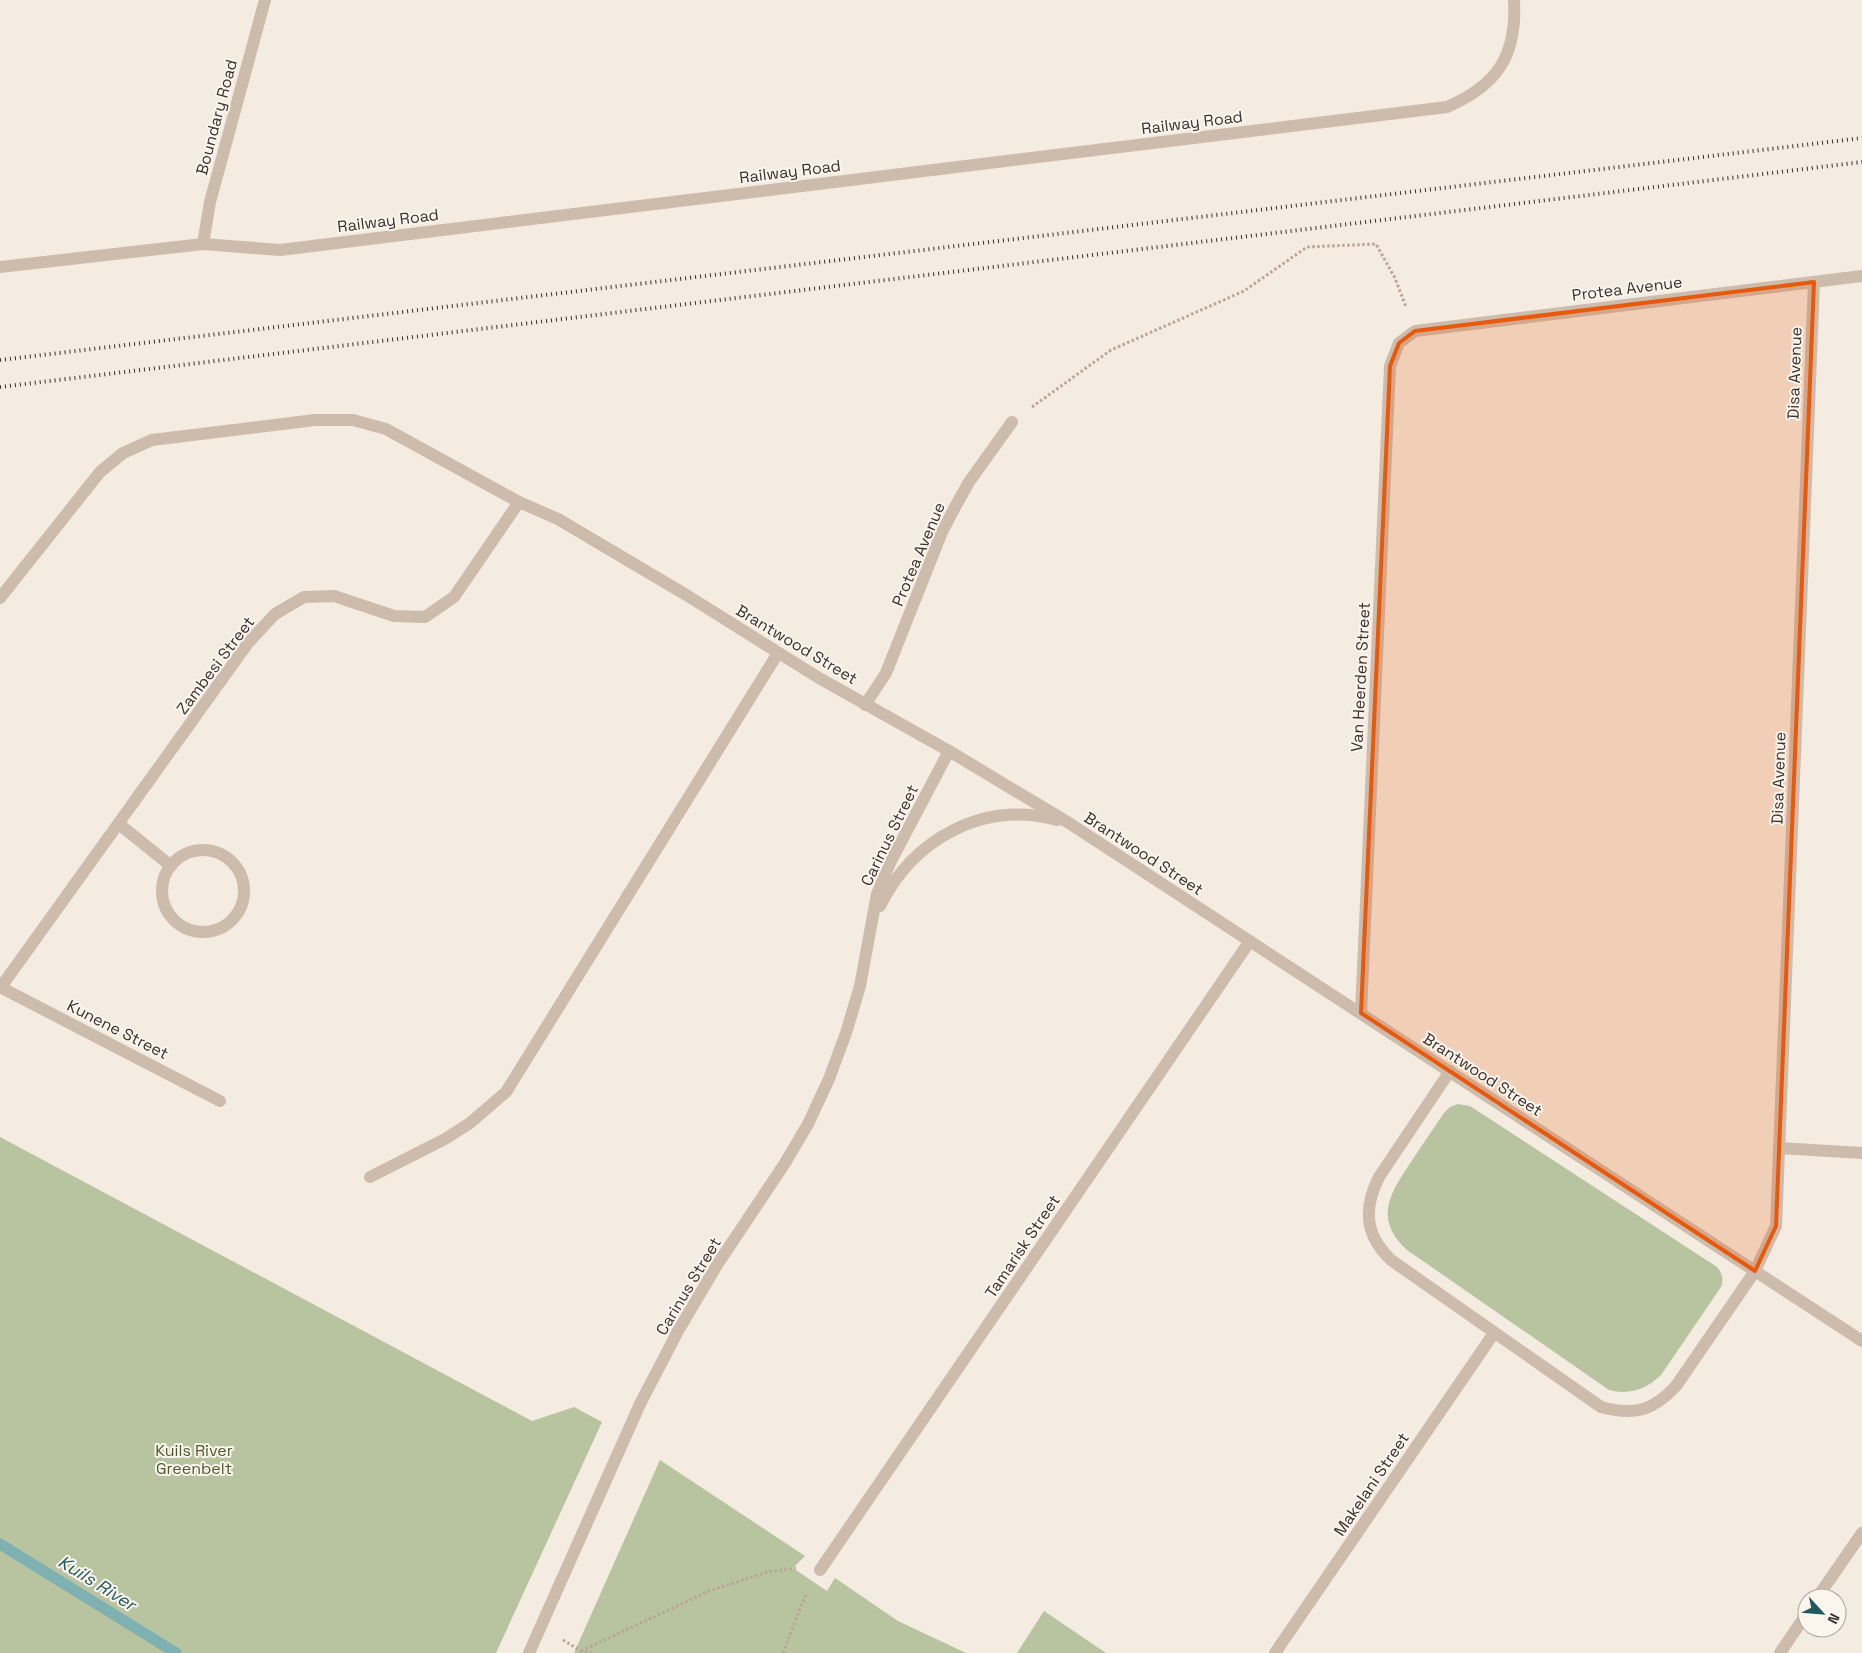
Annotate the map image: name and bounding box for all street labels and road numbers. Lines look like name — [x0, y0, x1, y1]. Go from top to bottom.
street label: Boundary Road — [191, 57, 242, 177]
street label: Railway Road — [1140, 106, 1244, 139]
street label: Railway Road — [738, 155, 842, 188]
street label: Railway Road — [336, 204, 440, 237]
street label: Protea Avenue — [1571, 271, 1683, 306]
street label: Disa Avenue — [1782, 326, 1807, 420]
street label: Protea Avenue — [887, 499, 950, 609]
street label: Brantwood Street — [732, 600, 861, 689]
street label: Van Heerden Street — [1346, 601, 1375, 753]
street label: Zambesi Street — [172, 612, 259, 718]
street label: Disa Avenue — [1766, 731, 1791, 825]
street label: Carinus Street — [856, 781, 923, 889]
street label: Brantwood Street — [1080, 807, 1207, 900]
street label: Kunene Street — [64, 995, 172, 1064]
street label: Brantwood Street — [1419, 1028, 1546, 1121]
street label: Tamarisk Street — [980, 1191, 1065, 1302]
street label: Carinus Street — [651, 1234, 726, 1339]
street label: Makelani Street — [1329, 1428, 1414, 1540]

